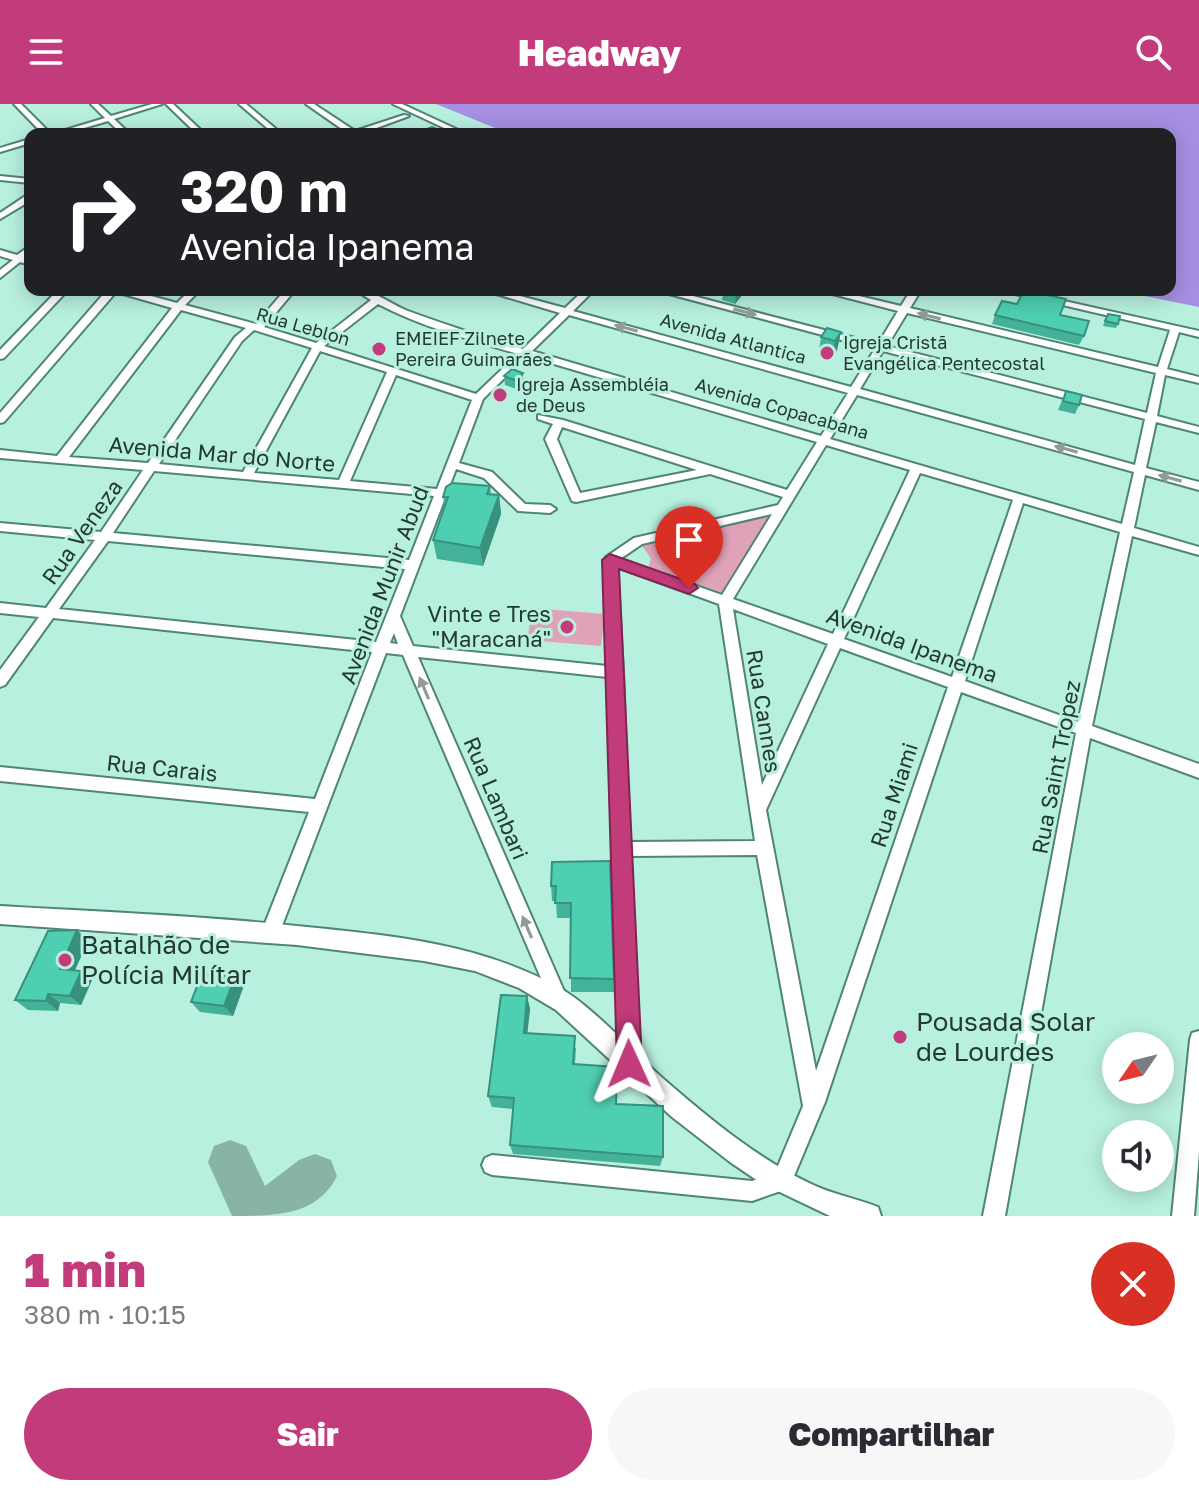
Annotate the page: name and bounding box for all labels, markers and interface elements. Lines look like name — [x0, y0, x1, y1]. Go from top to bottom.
icon: menu — [24, 30, 68, 74]
icon: search — [1131, 30, 1175, 74]
text: Headway — [518, 31, 681, 74]
text: 320 m — [180, 157, 348, 224]
icon: right — [48, 160, 152, 264]
text: Avenida Ipanema — [180, 225, 475, 268]
street label: Rua Leblon — [254, 302, 353, 350]
one-way arrow — [732, 307, 757, 319]
street label: Avenida Atlantica — [658, 308, 809, 368]
one-way arrow — [917, 309, 942, 322]
one-way arrow — [614, 321, 638, 334]
place label: EMEIEF Zilnete Pereira Guimarães — [395, 327, 552, 370]
place label: Igreja Cristã Evangélica Pentecostal — [843, 331, 1045, 374]
marker: EMEIEF Zilnete Pereira Guimarães — [370, 340, 388, 358]
marker: Igreja Cristã Evangélica Pentecostal — [818, 344, 836, 362]
place label: Igreja Assembléia de Deus — [516, 373, 669, 416]
street label: Avenida Copacabana — [693, 373, 872, 443]
marker: Igreja Assembléia de Deus — [491, 386, 509, 404]
street label: Avenida Mar do Norte — [108, 430, 336, 477]
one-way arrow — [1053, 442, 1077, 455]
one-way arrow — [1158, 471, 1182, 484]
street label: Rua Veneza — [36, 474, 128, 589]
street label: Avenida Munir Abud — [333, 482, 434, 688]
pin — [655, 506, 723, 588]
icon: arrive — [667, 518, 711, 562]
place label: Vinte e Tres "Maracaná" — [427, 600, 551, 652]
street label: Avenida Ipanema — [823, 601, 1001, 688]
marker: Vinte e Tres "Maracaná" — [558, 618, 576, 636]
street label: Rua Cannes — [741, 647, 788, 775]
one-way arrow — [418, 676, 431, 700]
street label: Rua Saint Tropez — [1025, 678, 1086, 856]
street label: Rua Lambari — [458, 732, 534, 863]
street label: Rua Miami — [864, 739, 923, 851]
street label: Rua Carais — [105, 748, 219, 787]
one-way arrow — [520, 915, 533, 939]
place label: Batalhão de Polícia Milítar — [81, 929, 251, 990]
marker: Batalhão de Polícia Milítar — [56, 951, 74, 969]
place label: Pousada Solar de Lourdes — [916, 1006, 1095, 1067]
position arrow — [587, 1022, 671, 1106]
marker: Pousada Solar de Lourdes — [891, 1028, 909, 1046]
north arrow — [1102, 1032, 1174, 1104]
map controls — [1102, 1032, 1174, 1192]
button: sound — [1102, 1120, 1174, 1192]
text: 1 min — [24, 1240, 146, 1298]
button: close — [1091, 1242, 1175, 1326]
text: 380 m · 10:15 — [24, 1299, 186, 1330]
button: Sair — [24, 1388, 592, 1480]
button: Compartilhar — [608, 1388, 1175, 1480]

